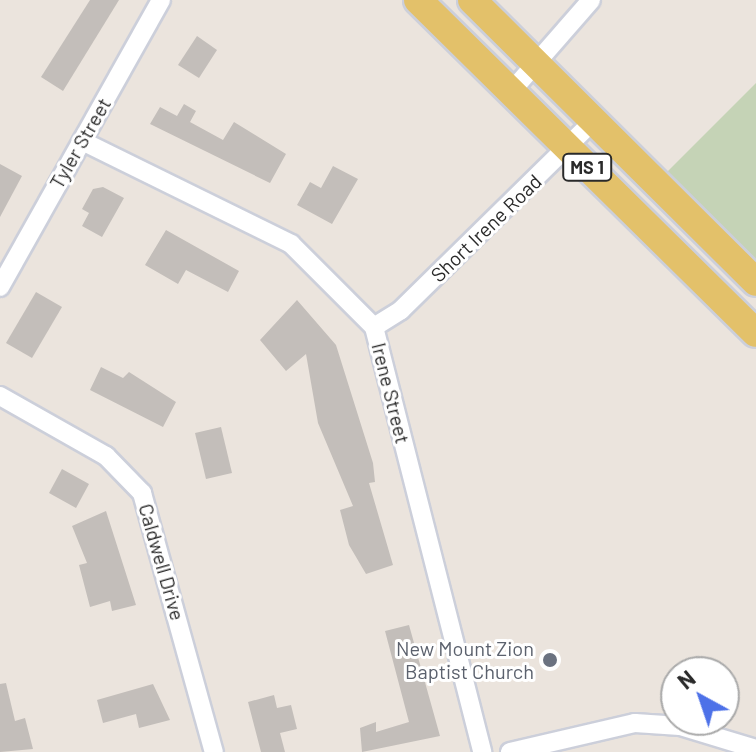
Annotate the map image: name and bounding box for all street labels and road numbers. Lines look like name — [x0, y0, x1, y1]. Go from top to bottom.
street label: Tyler Street — [44, 93, 116, 193]
road number: MS 1 — [561, 153, 613, 181]
street label: Short Irene Road — [426, 169, 546, 287]
street label: Irene Street — [367, 340, 415, 446]
street label: Caldwell Drive — [134, 501, 190, 623]

